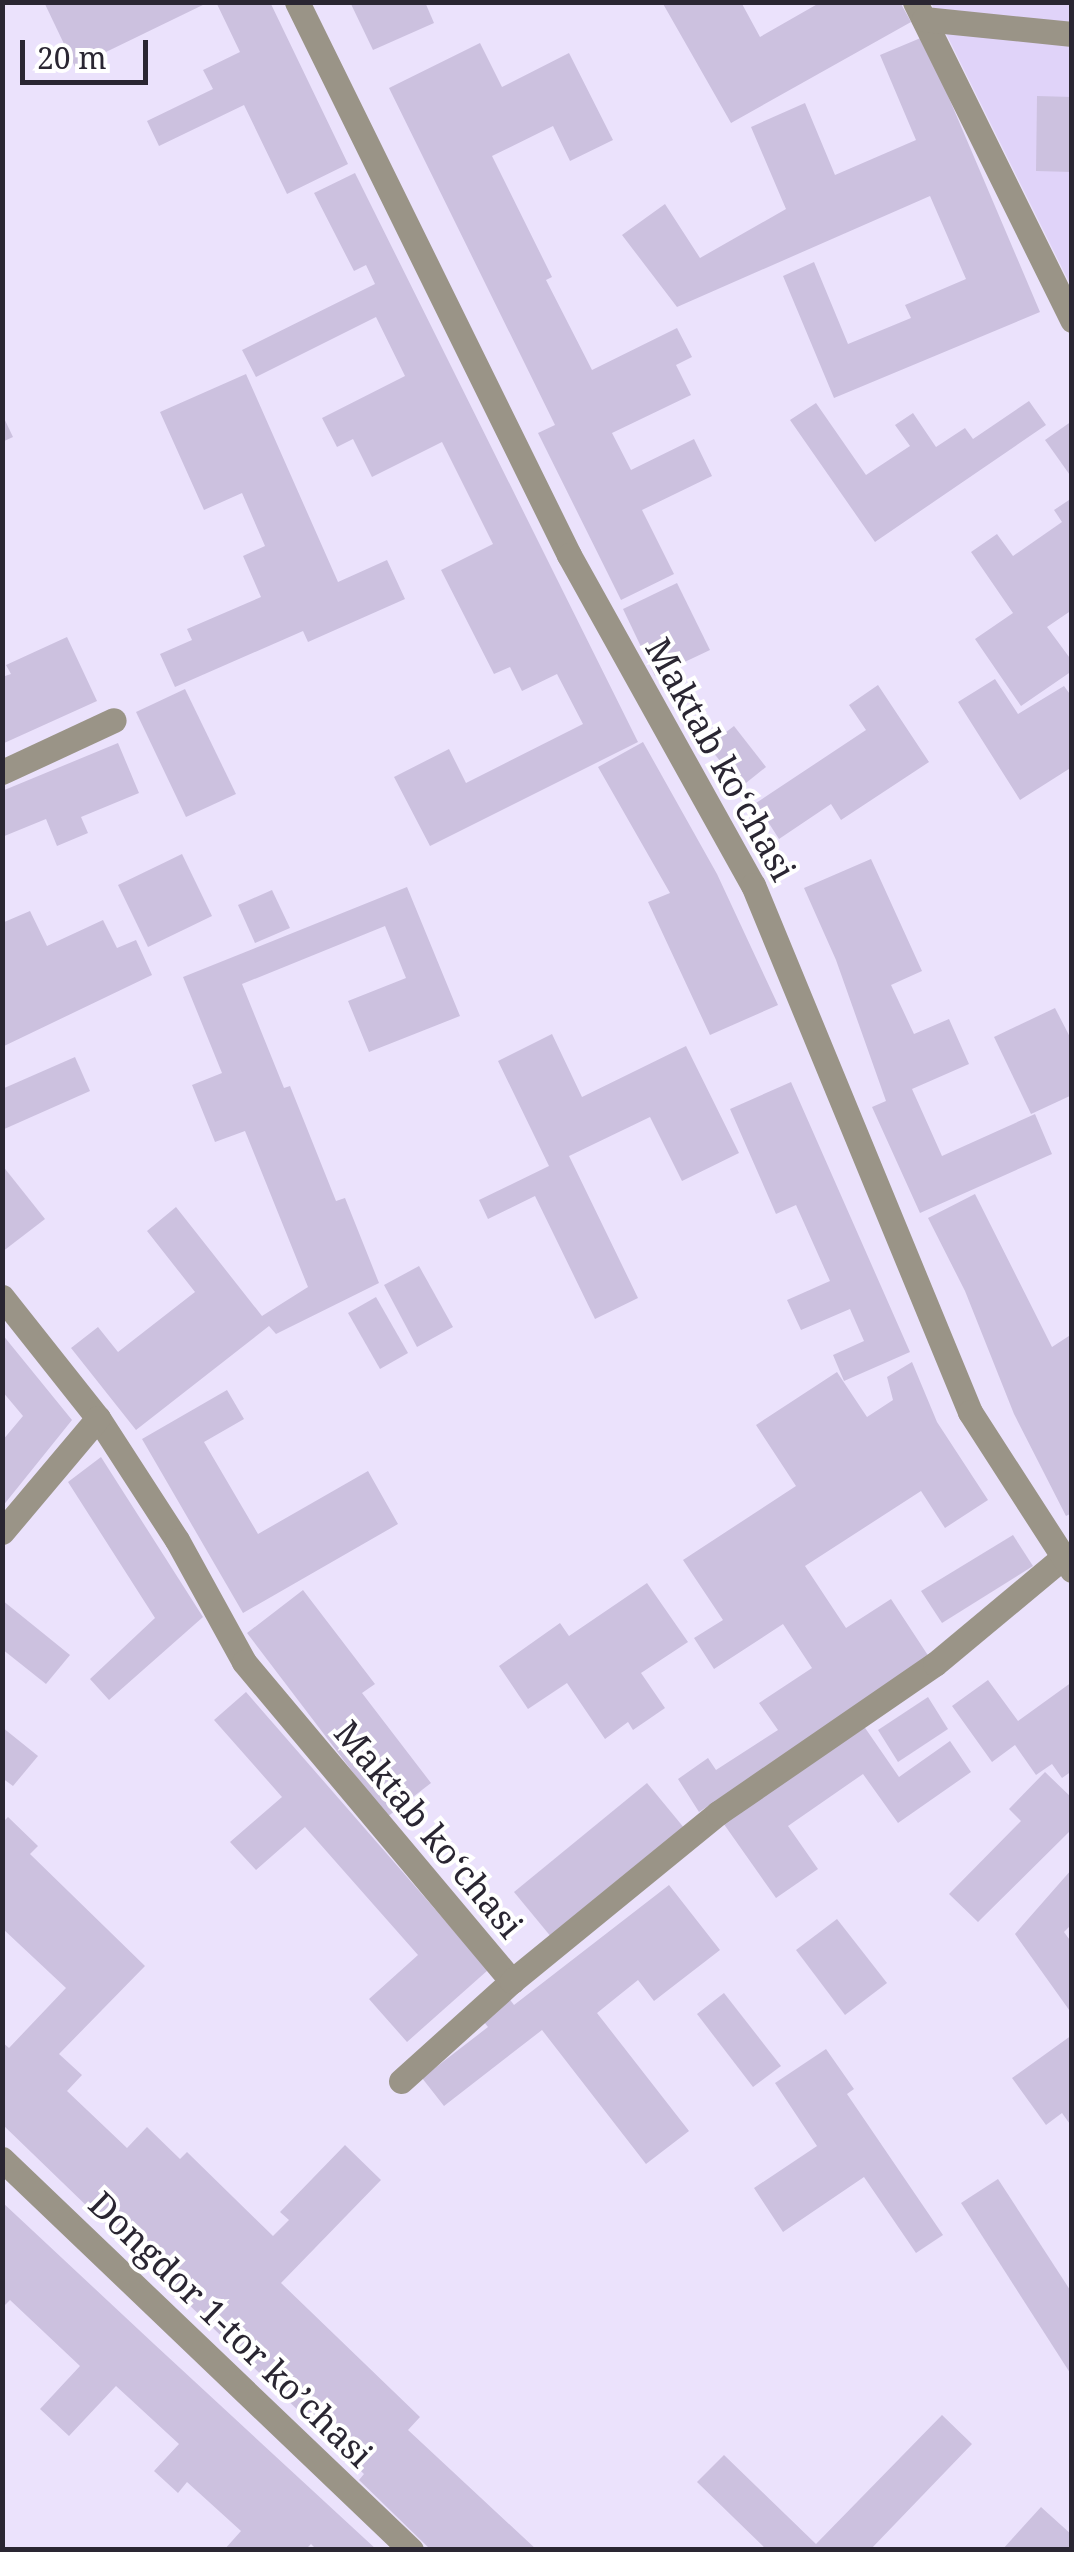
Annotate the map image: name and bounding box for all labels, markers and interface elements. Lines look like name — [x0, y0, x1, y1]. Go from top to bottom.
scale bar — [25, 20, 152, 82]
text: 20 m — [37, 37, 107, 78]
street label: Maktab koʻchasi — [637, 631, 805, 887]
street label: Maktab koʻchasi — [326, 1712, 532, 1946]
street label: Dongdor 1-tor koʼchasi — [81, 2183, 381, 2475]

